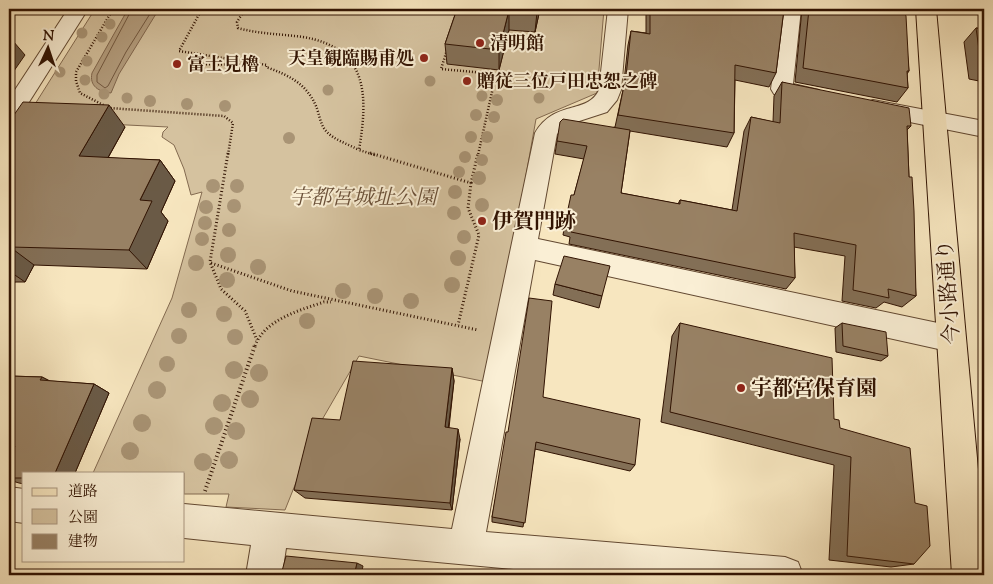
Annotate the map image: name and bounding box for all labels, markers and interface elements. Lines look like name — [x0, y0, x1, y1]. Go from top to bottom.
north arrow — [22, 22, 72, 72]
text: N — [42, 27, 55, 47]
place label: 清明館 — [490, 32, 544, 58]
marker: 清明館 — [474, 37, 486, 49]
place label: 天皇観臨賜甫処 — [288, 47, 414, 73]
marker: 天皇観臨賜甫処 — [418, 52, 430, 64]
place label: 富士見櫓 — [187, 53, 259, 79]
marker: 富士見櫓 — [171, 58, 183, 70]
place label: 贈従三位戸田忠恕之碑 — [477, 70, 657, 96]
marker: 贈従三位戸田忠恕之碑 — [461, 75, 473, 87]
park label: 宇都宮城址公園 — [290, 184, 439, 214]
place label: 伊賀門跡 — [492, 208, 576, 238]
marker: 伊賀門跡 — [476, 215, 488, 227]
street label: 今小路通り — [931, 238, 969, 345]
place label: 宇都宮保育園 — [751, 375, 877, 405]
marker: 宇都宮保育園 — [735, 382, 747, 394]
legend — [22, 472, 185, 562]
text: 道路 — [68, 482, 98, 503]
text: 公園 — [68, 508, 98, 529]
text: 建物 — [68, 532, 98, 553]

